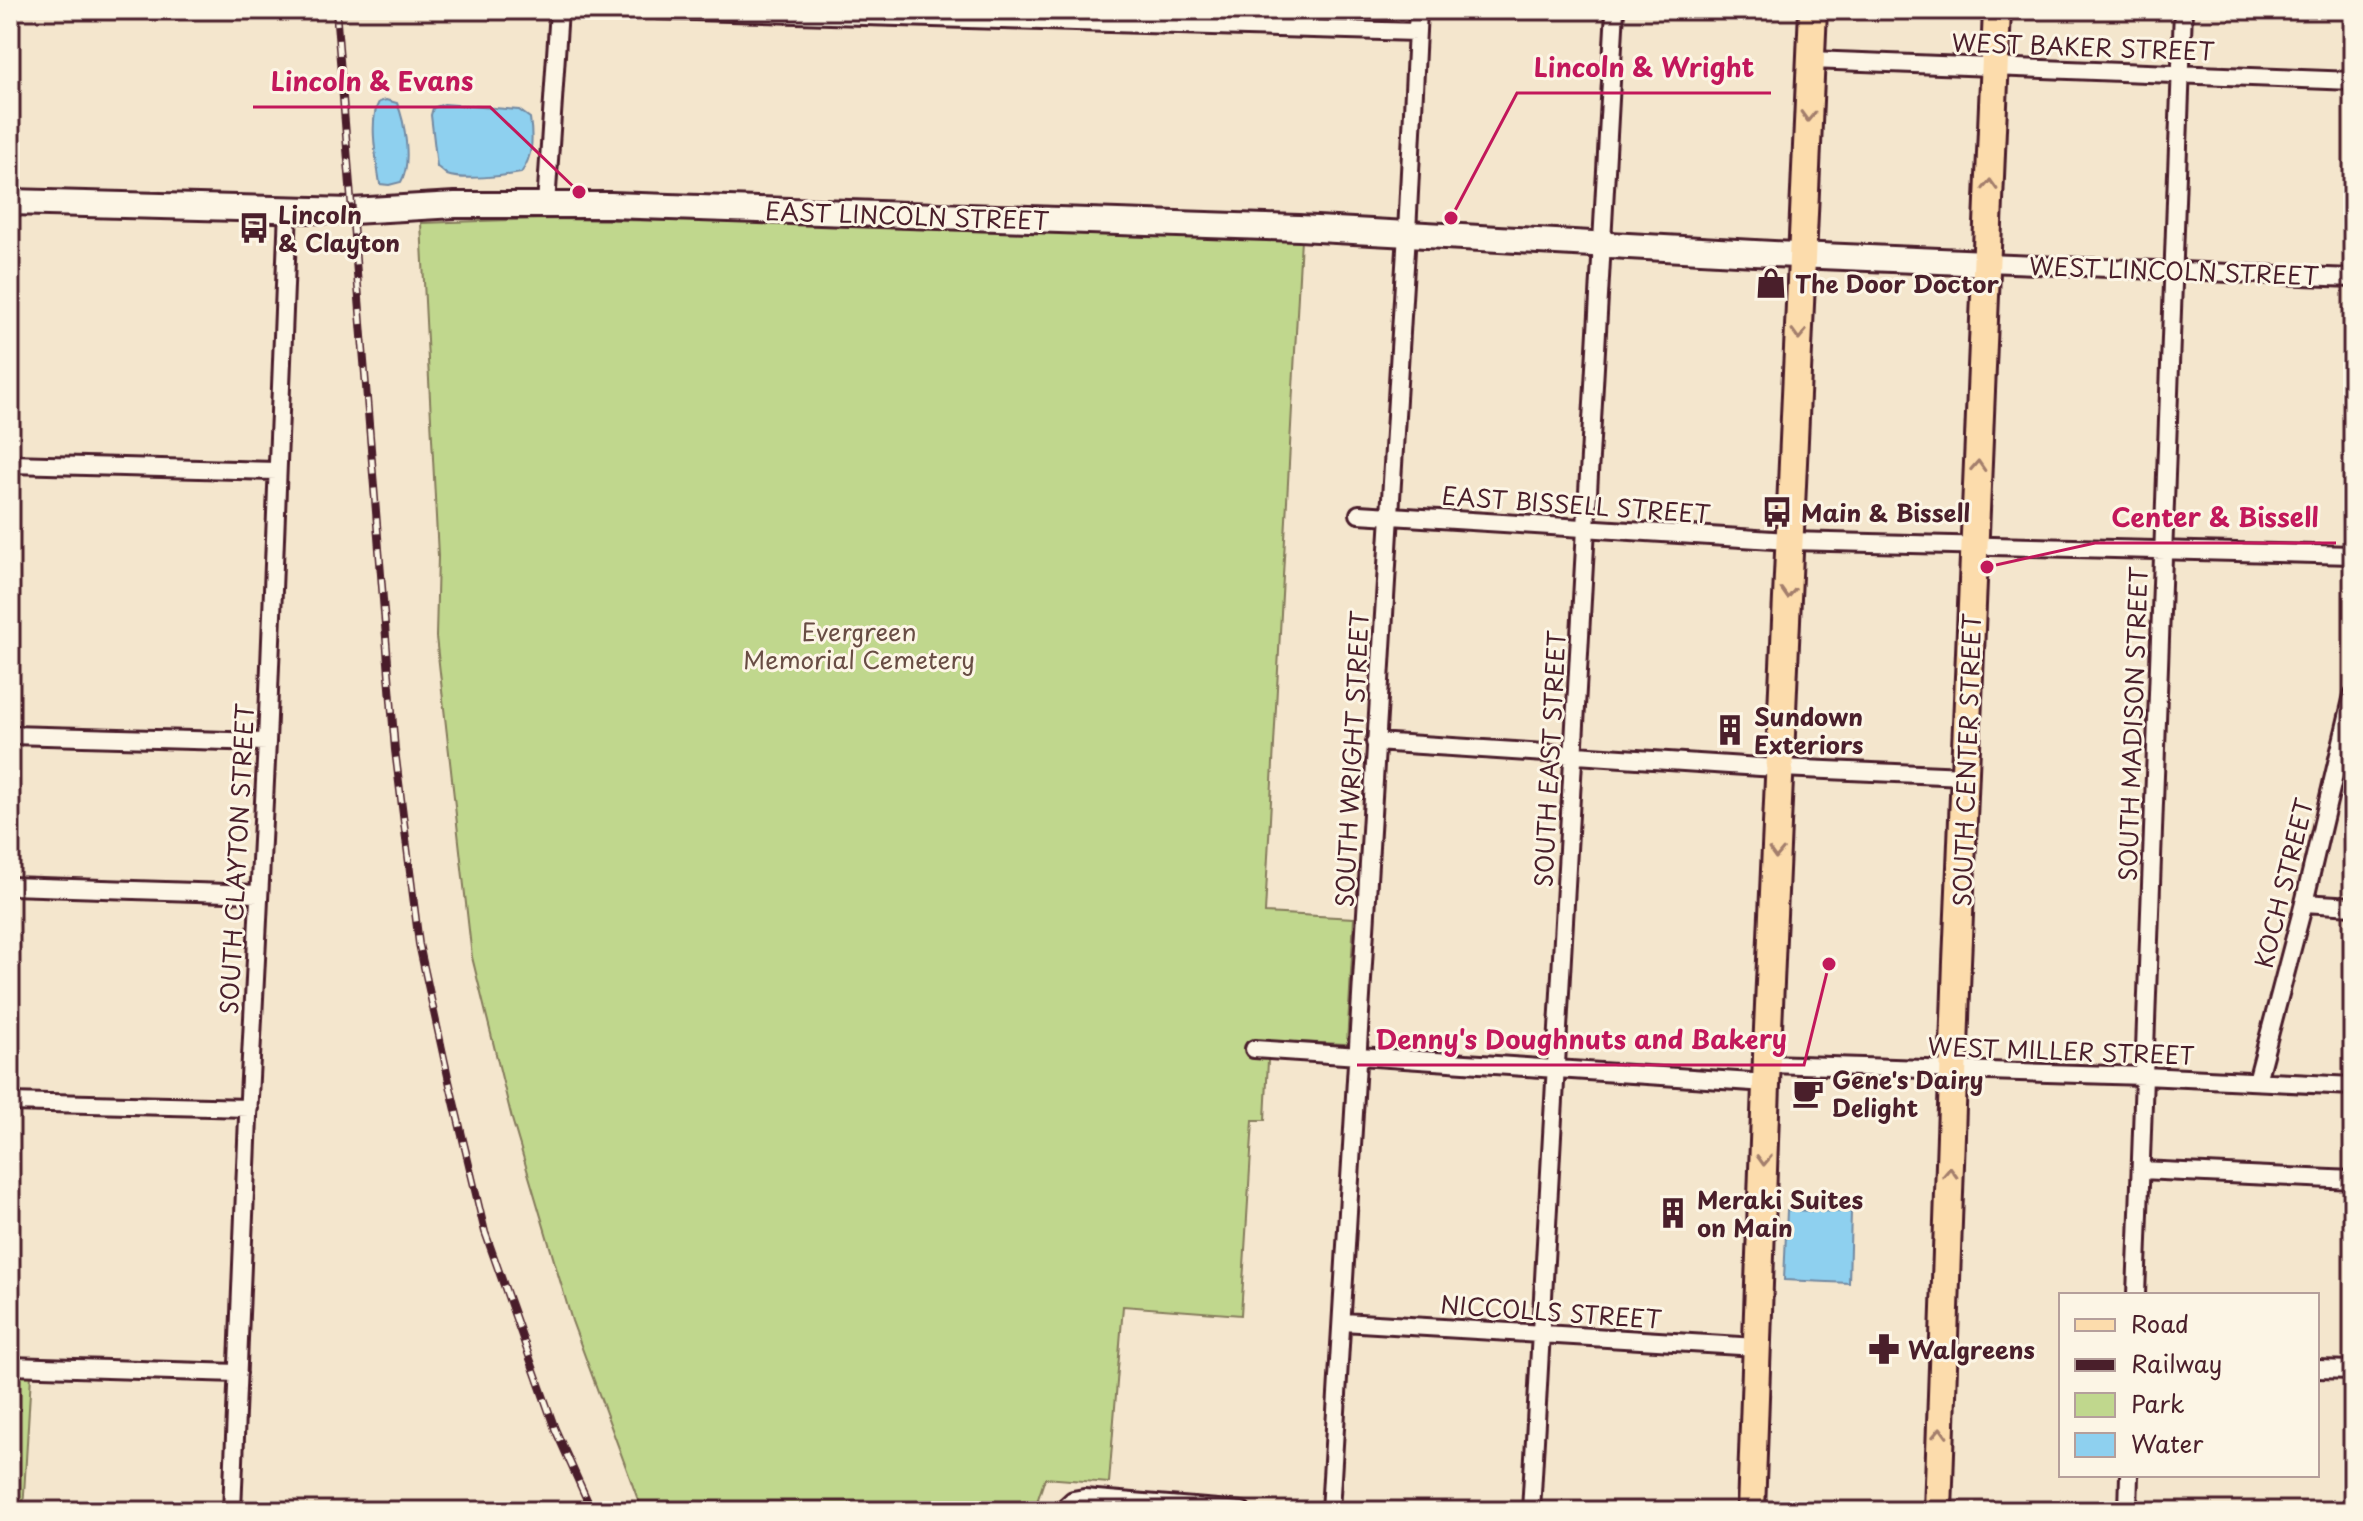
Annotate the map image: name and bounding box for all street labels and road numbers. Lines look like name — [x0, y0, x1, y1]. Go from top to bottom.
street label: WEST BAKER STREET — [1951, 23, 2216, 69]
street label: EAST LINCOLN STREET — [764, 192, 1050, 238]
street label: WEST LINCOLN STREET — [2029, 247, 2320, 293]
street label: EAST BISSELL STREET — [1440, 477, 1712, 531]
street label: SOUTH MADISON STREET — [2109, 565, 2156, 882]
street label: SOUTH WRIGHT STREET — [1325, 609, 1377, 908]
street label: SOUTH CENTER STREET — [1943, 612, 1989, 907]
street label: SOUTH EAST STREET — [1524, 629, 1574, 888]
street label: SOUTH CLAYTON STREET — [210, 702, 262, 1015]
street label: KOCH STREET — [2245, 794, 2322, 971]
street label: WEST MILLER STREET — [1927, 1027, 2195, 1073]
street label: NICCOLLS STREET — [1439, 1285, 1663, 1337]

